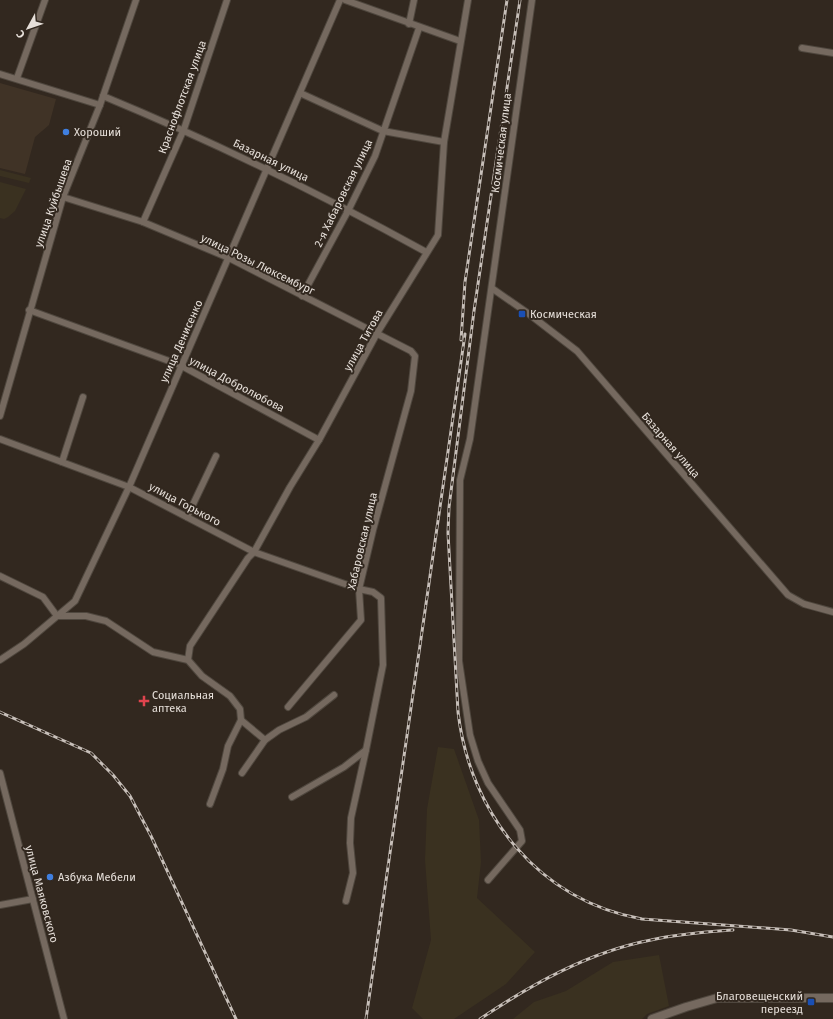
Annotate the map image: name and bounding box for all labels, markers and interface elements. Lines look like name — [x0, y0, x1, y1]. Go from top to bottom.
north arrow — [8, 8, 48, 48]
text: С — [13, 27, 28, 41]
street label: Краснофлотская улица — [156, 39, 209, 156]
street label: Космическая улица — [489, 92, 514, 194]
place label: Хороший — [74, 126, 121, 139]
marker: Хороший — [61, 127, 71, 137]
street label: Базарная улица — [231, 137, 311, 184]
street label: 2-я Хабаровская улица — [312, 137, 375, 249]
street label: улица Куйбышева — [32, 157, 75, 249]
street label: улица Розы Люксембург — [199, 231, 317, 298]
street label: улица Денисенко — [157, 298, 205, 384]
street label: улица Титова — [341, 307, 386, 373]
place label: Космическая — [530, 308, 597, 321]
marker: Космическая — [517, 309, 527, 319]
street label: улица Добролюбова — [187, 354, 287, 415]
street label: Базарная улица — [639, 410, 703, 481]
street label: улица Горького — [147, 480, 223, 529]
street label: Хабаровская улица — [345, 491, 380, 591]
place label: Социальная аптека — [152, 689, 214, 715]
marker: Социальная аптека — [139, 696, 149, 706]
street label: улица Маяковского — [22, 844, 61, 944]
place label: Азбука Мебели — [58, 871, 136, 884]
marker: Азбука Мебели — [45, 872, 55, 882]
place label: Благовещенский переезд — [716, 990, 803, 1016]
marker: Благовещенский переезд — [806, 997, 816, 1007]

